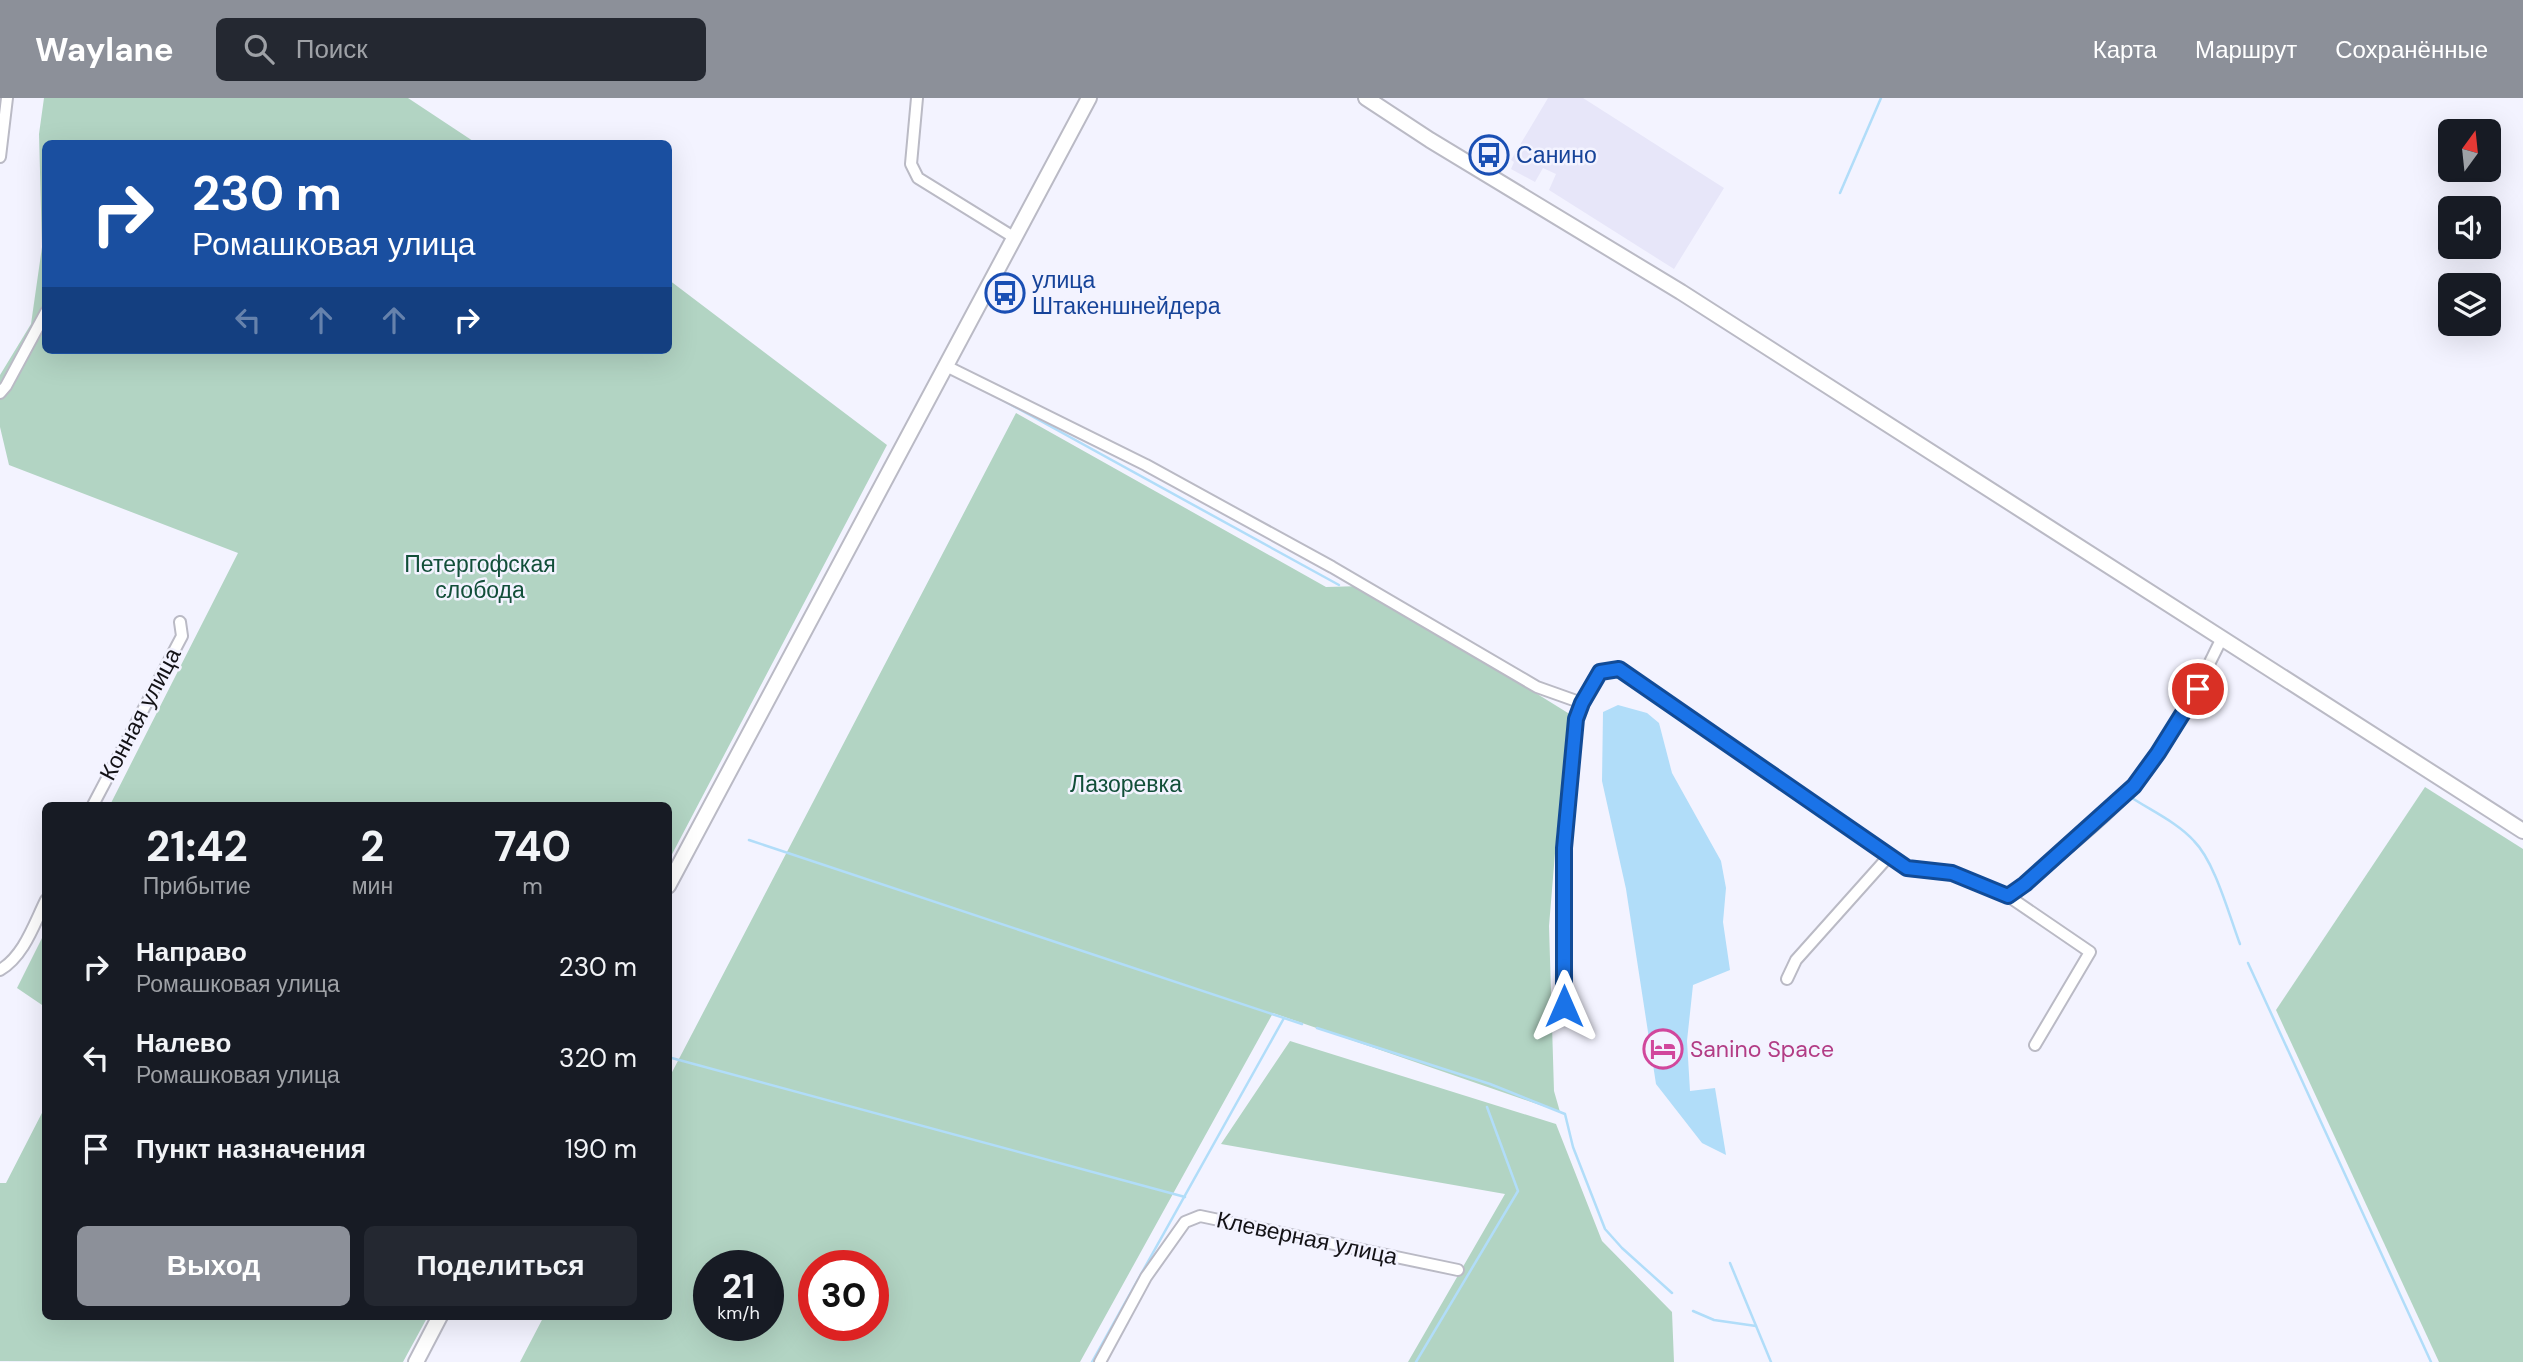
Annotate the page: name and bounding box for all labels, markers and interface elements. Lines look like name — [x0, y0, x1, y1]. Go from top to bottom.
search box — [216, 18, 706, 81]
text: Waylane — [35, 28, 174, 71]
icon: search — [240, 30, 278, 68]
text: Поиск — [296, 32, 368, 66]
text: Карта — [2093, 34, 2157, 65]
text: Маршрут — [2195, 34, 2297, 65]
text: Сохранённые — [2335, 34, 2488, 65]
north arrow — [2438, 119, 2501, 182]
map controls — [2438, 119, 2501, 336]
bus stop icon: Санино — [1468, 134, 1510, 176]
place label: Санино — [1516, 140, 1597, 170]
text: 230 m — [192, 161, 342, 225]
icon: right — [77, 168, 168, 259]
button: sound — [2438, 196, 2501, 259]
text: Ромашковая улица — [192, 223, 476, 265]
place label: улица Штакеншнейдера — [1032, 265, 1221, 321]
bus stop icon: улица Штакеншнейдера — [984, 272, 1026, 314]
button: layers — [2438, 273, 2501, 336]
icon: left — [229, 301, 267, 339]
icon: ahead — [302, 301, 340, 339]
icon: ahead — [375, 301, 413, 339]
icon: right — [448, 301, 486, 339]
park label: Петергофская слобода — [404, 549, 556, 605]
street label: Конная улица — [92, 642, 188, 786]
pin — [2168, 659, 2228, 719]
icon: arrive — [2179, 670, 2217, 708]
park label: Лазоревка — [1070, 769, 1182, 799]
text: 21:42 — [146, 819, 248, 874]
text: 2 — [360, 819, 385, 874]
text: 740 — [494, 819, 571, 874]
text: Прибытие — [143, 871, 251, 901]
text: мин — [352, 871, 393, 901]
text: m — [522, 871, 543, 901]
text: Направо — [136, 935, 247, 969]
icon: right — [77, 948, 115, 986]
text: 230 m — [559, 950, 637, 984]
text: Ромашковая улица — [136, 969, 340, 999]
position arrow — [1527, 969, 1601, 1043]
text: Налево — [136, 1026, 231, 1060]
hotel icon: Sanino Space — [1642, 1028, 1684, 1070]
place label: Sanino Space — [1690, 1034, 1834, 1064]
icon: left — [77, 1039, 115, 1077]
text: 320 m — [559, 1041, 637, 1075]
text: Ромашковая улица — [136, 1060, 340, 1090]
icon: arrive — [77, 1130, 115, 1168]
text: Пункт назначения — [136, 1132, 366, 1166]
text: 190 m — [565, 1132, 637, 1166]
street label: Клеверная улица — [1214, 1204, 1401, 1272]
button: Выход — [77, 1226, 350, 1306]
button: Поделиться — [364, 1226, 637, 1306]
speed limit sign: 30 — [798, 1250, 889, 1341]
text: 21 — [722, 1263, 755, 1309]
text: km/h — [717, 1301, 760, 1325]

